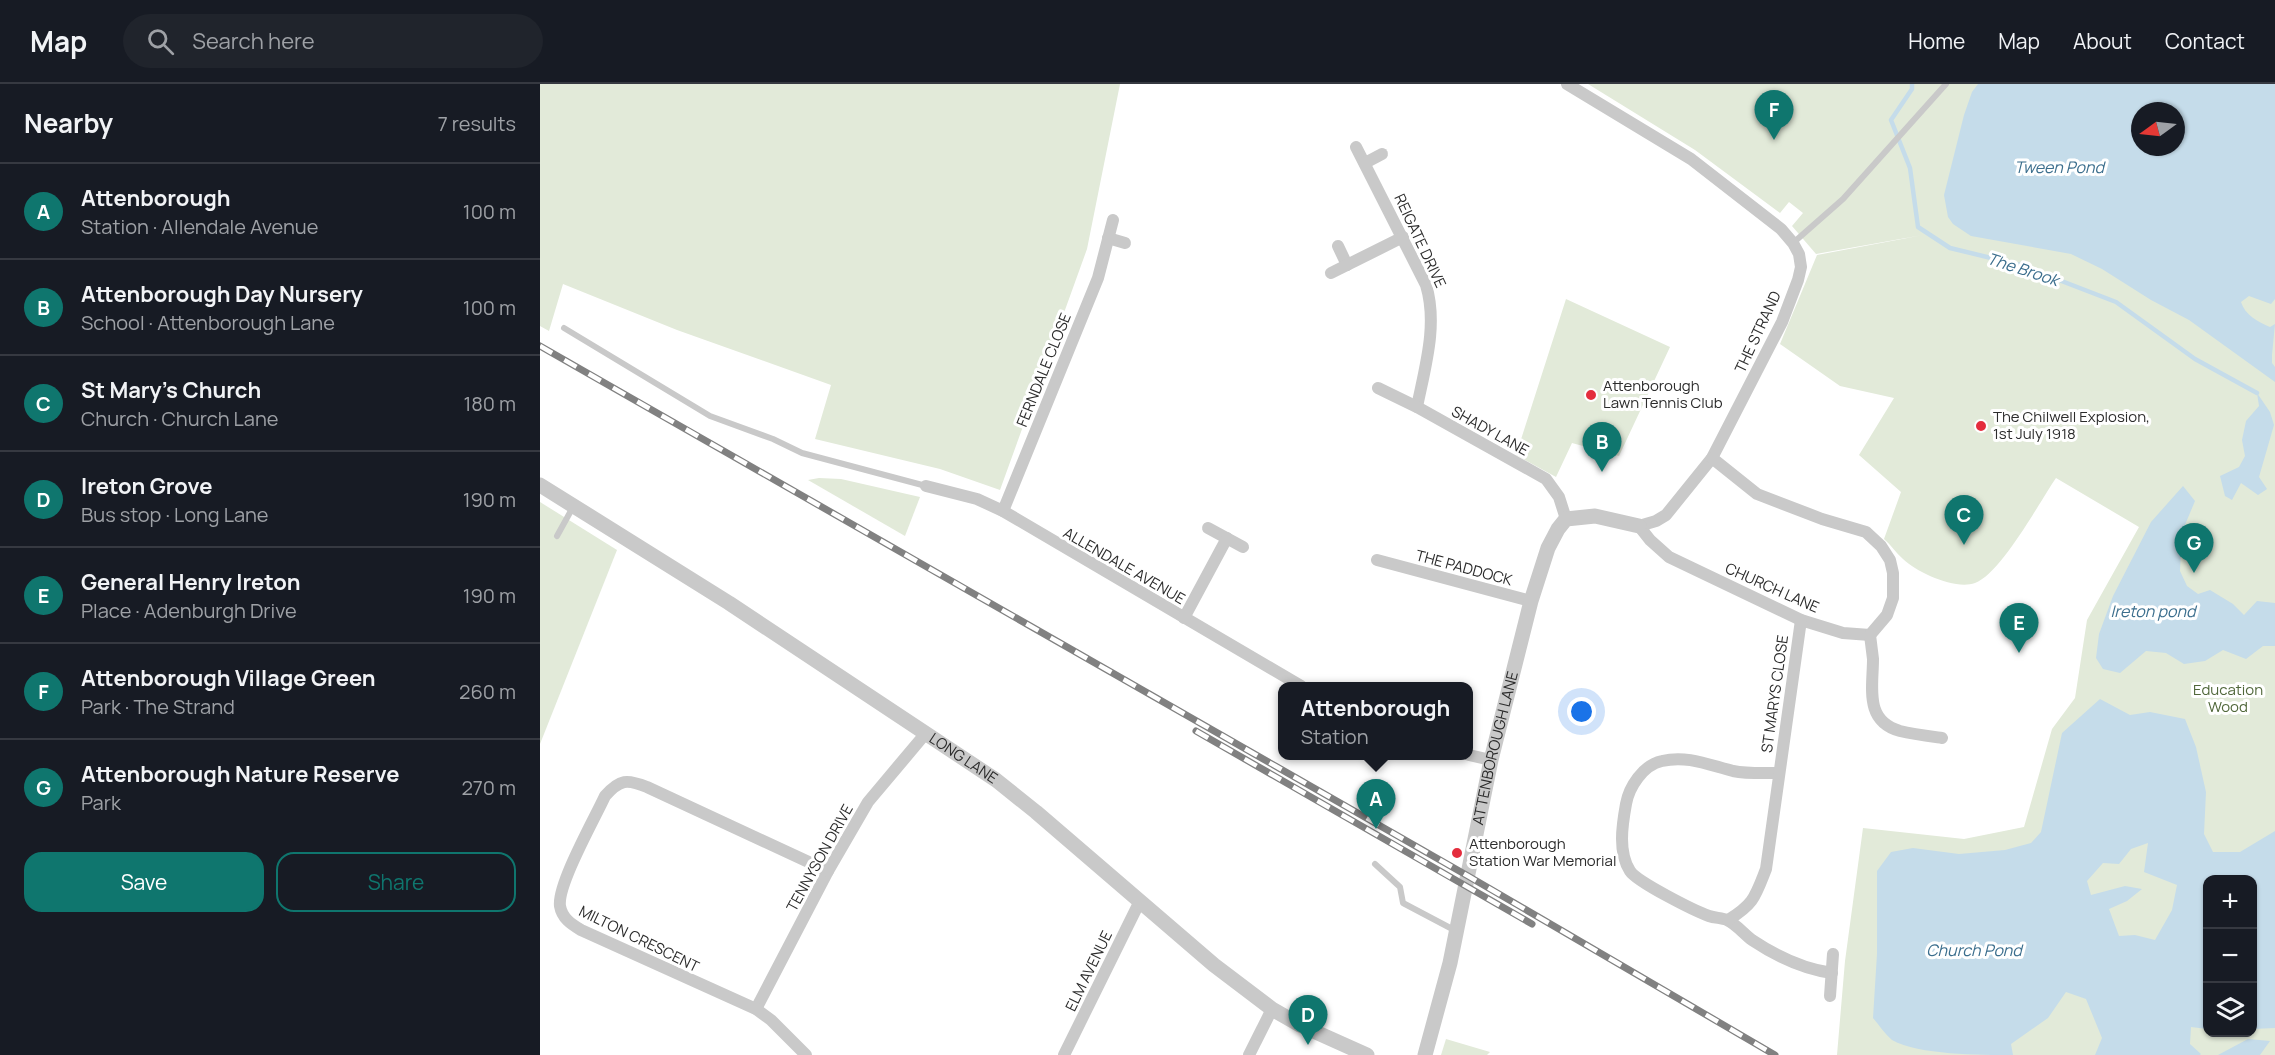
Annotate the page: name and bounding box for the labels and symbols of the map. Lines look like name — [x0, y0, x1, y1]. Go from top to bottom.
pin: F — [1754, 91, 1794, 140]
north arrow — [2131, 102, 2185, 156]
water label: Tween Pond — [2014, 156, 2106, 178]
street label: REIGATE DRIVE — [1389, 190, 1451, 291]
water label: The Brook — [1984, 247, 2063, 292]
street label: THE STRAND — [1729, 287, 1786, 376]
street label: FERNDALE CLOSE — [1011, 310, 1076, 430]
place label: Attenborough Lawn Tennis Club — [1603, 375, 1723, 413]
marker: Attenborough Lawn Tennis Club — [1584, 388, 1598, 402]
street label: SHADY LANE — [1448, 401, 1533, 460]
place label: The Chilwell Explosion, 1st July 1918 — [1993, 406, 2150, 444]
marker: The Chilwell Explosion, 1st July 1918 — [1974, 419, 1988, 433]
pin: B — [1582, 422, 1622, 472]
pin: C — [1944, 496, 1984, 545]
street label: ALLENDALE AVENUE — [1059, 522, 1189, 609]
pin: G — [2174, 524, 2214, 573]
street label: THE PADDOCK — [1413, 545, 1515, 591]
street label: CHURCH LANE — [1722, 557, 1823, 618]
water label: Ireton pond — [2111, 600, 2198, 622]
pin: E — [2000, 604, 2038, 653]
street label: ST MARYS CLOSE — [1756, 634, 1793, 754]
street label: ATTENBOROUGH LANE — [1467, 669, 1523, 827]
park label: Education Wood — [2193, 679, 2263, 717]
your location — [1567, 697, 1596, 726]
street label: LONG LANE — [925, 728, 1002, 788]
pin: A — [1356, 780, 1396, 829]
street label: TENNYSON DRIVE — [781, 800, 858, 915]
place label: Attenborough Station War Memorial — [1469, 833, 1616, 871]
marker: Attenborough Station War Memorial — [1450, 846, 1464, 860]
street label: MILTON CRESCENT — [576, 900, 703, 977]
street label: ELM AVENUE — [1060, 927, 1117, 1015]
water label: Church Pond — [1926, 939, 2024, 961]
pin: D — [1288, 996, 1328, 1045]

